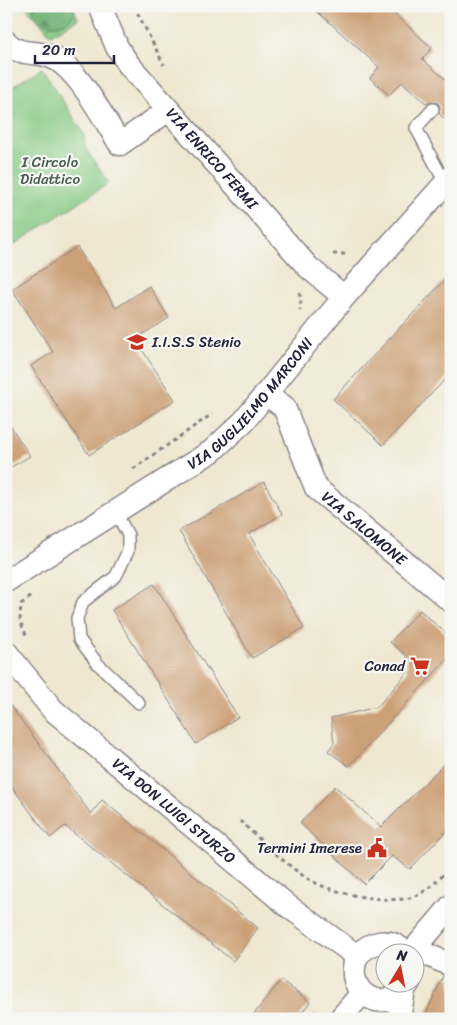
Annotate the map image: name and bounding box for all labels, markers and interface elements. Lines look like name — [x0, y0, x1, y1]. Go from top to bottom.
scale bar — [35, 32, 114, 64]
text: 20 m — [42, 37, 76, 63]
street label: VIA ENRICO FERMI — [159, 102, 265, 216]
park label: I Circolo Didattico — [20, 149, 80, 192]
place label: I.I.S.S Stenio — [151, 329, 241, 355]
school or university icon: I.I.S.S Stenio — [126, 331, 148, 353]
street label: VIA GUGLIELMO MARCONI — [182, 331, 320, 477]
street label: VIA SALOMONE — [315, 484, 414, 573]
place label: Conad — [364, 653, 406, 679]
supermarket icon: Conad — [409, 655, 431, 677]
street label: VIA DON LUIGI STURZO — [106, 751, 242, 871]
place label: Termini Imerese — [257, 835, 362, 861]
public building icon: Termini Imerese — [366, 837, 388, 859]
north arrow — [374, 942, 424, 992]
text: N — [394, 942, 409, 969]

